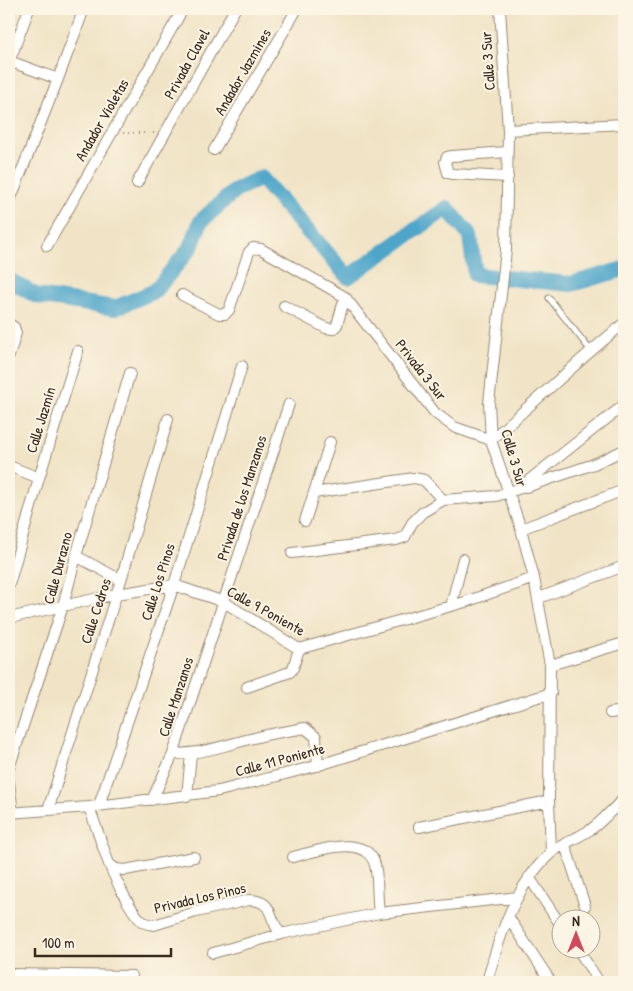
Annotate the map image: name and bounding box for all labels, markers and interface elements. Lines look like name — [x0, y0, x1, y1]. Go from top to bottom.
street label: Andador Jazmines — [209, 24, 276, 119]
street label: Privada Clavel — [159, 25, 215, 103]
street label: Calle 3 Sur — [475, 31, 500, 91]
street label: Andador Violetas — [70, 75, 134, 165]
street label: Privada 3 Sur — [391, 335, 452, 405]
street label: Calle Jazmín — [21, 384, 61, 456]
street label: Calle 3 Sur — [496, 427, 533, 489]
street label: Privada de los Manzanos — [211, 432, 272, 563]
street label: Calle Durazno — [38, 529, 77, 606]
street label: Calle Los Pinos — [135, 540, 180, 623]
street label: Calle Cedros — [75, 575, 116, 646]
street label: Calle 9 Poniente — [223, 580, 309, 641]
street label: Calle Manzanos — [153, 654, 198, 739]
street label: Calle 11 Poniente — [233, 738, 327, 782]
street label: Privada Los Pinos — [152, 877, 248, 918]
north arrow — [550, 908, 600, 958]
text: N — [572, 911, 580, 930]
scale bar — [35, 926, 171, 958]
text: 100 m — [42, 932, 75, 953]

